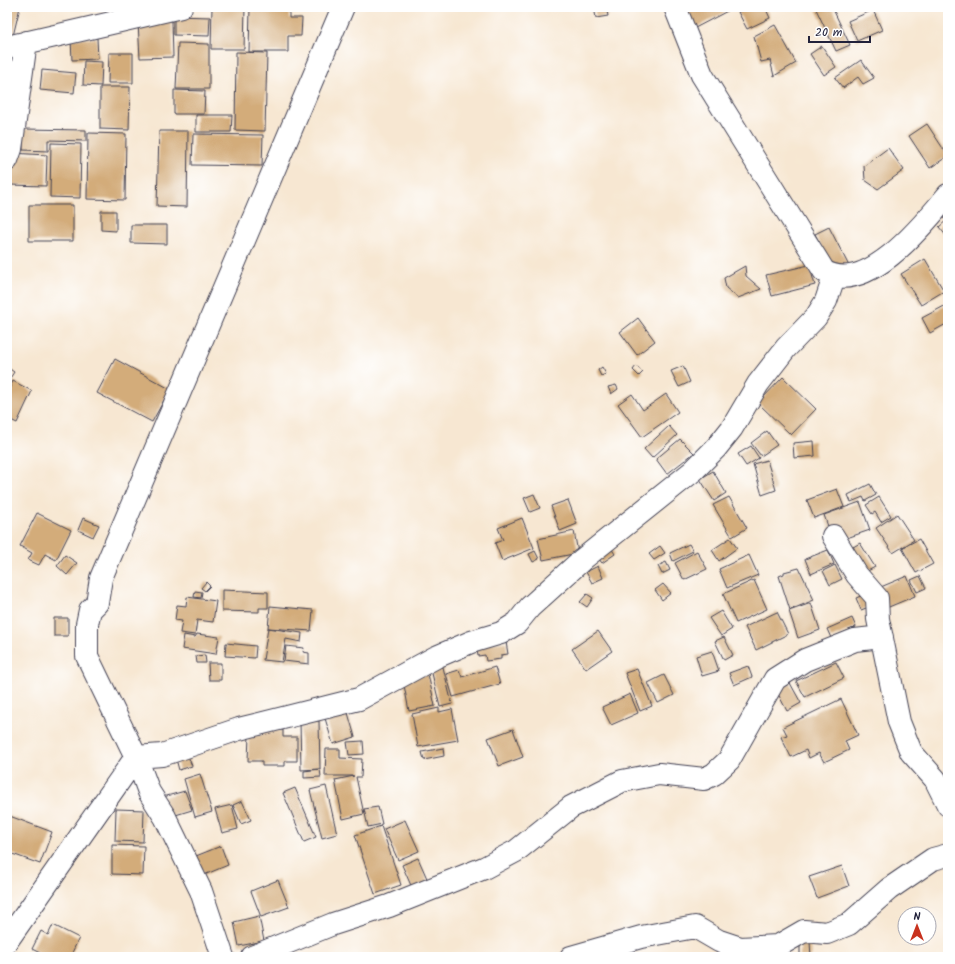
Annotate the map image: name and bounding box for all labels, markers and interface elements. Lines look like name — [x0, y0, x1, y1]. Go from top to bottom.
scale bar — [809, 18, 870, 44]
text: 20 m — [815, 23, 843, 42]
north arrow — [897, 906, 937, 946]
text: N — [914, 908, 921, 926]

